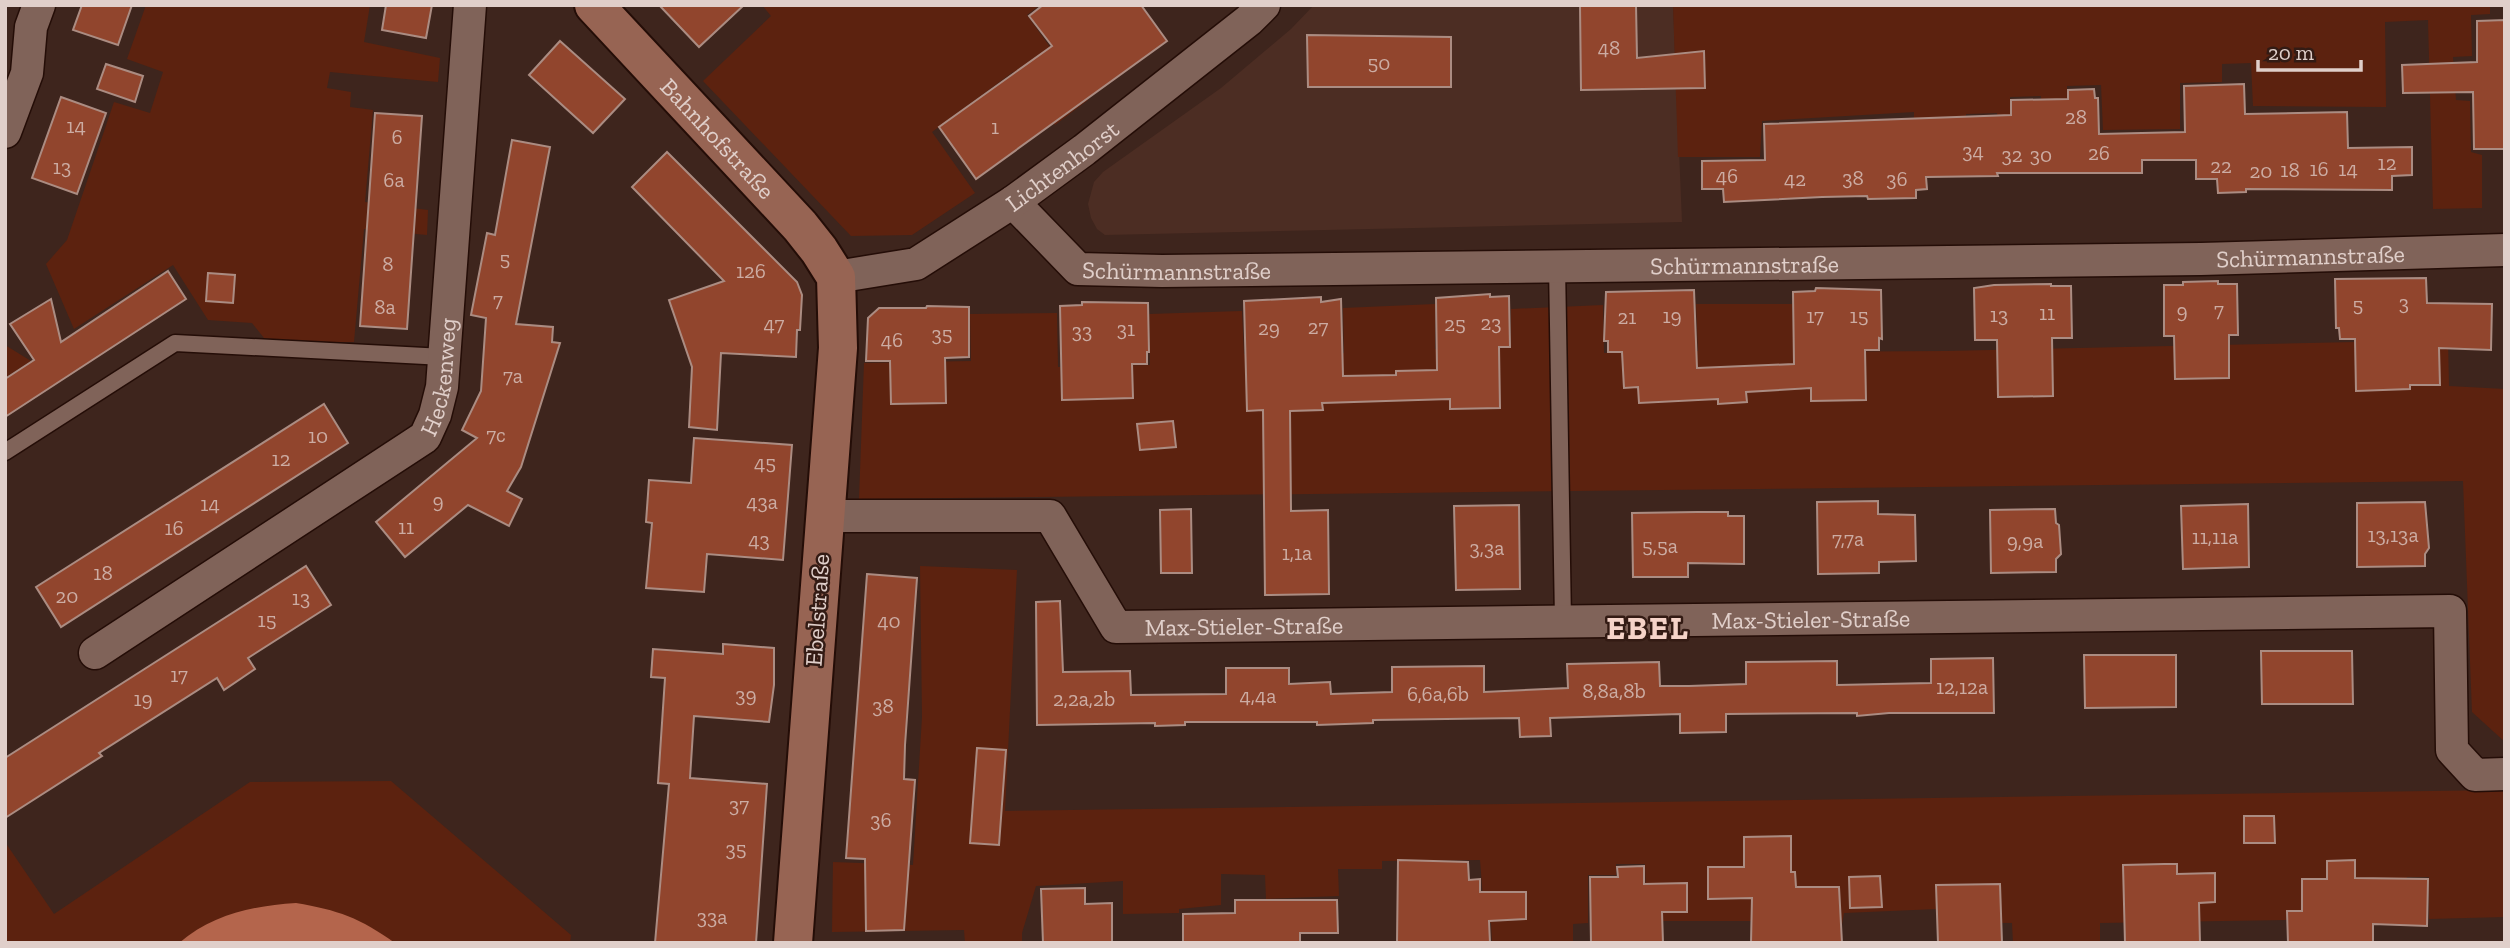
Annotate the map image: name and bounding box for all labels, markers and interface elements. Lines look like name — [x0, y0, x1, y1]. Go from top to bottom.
scale bar — [2258, 28, 2361, 72]
house number: 48 — [1598, 35, 1620, 60]
text: 20 m — [2268, 40, 2314, 65]
house number: 50 — [1368, 50, 1390, 75]
street label: Bahnhofstraße — [655, 72, 781, 205]
house number: 28 — [2065, 104, 2087, 129]
house number: 14 — [66, 113, 86, 138]
house number: 1 — [991, 114, 999, 139]
street label: Lichtenhorst — [1000, 114, 1124, 217]
house number: 6 — [391, 124, 403, 149]
house number: 34 — [1962, 138, 1984, 163]
house number: 26 — [2088, 140, 2110, 165]
house number: 32 — [2001, 142, 2023, 167]
house number: 30 — [2030, 142, 2052, 167]
house number: 12 — [2378, 150, 2396, 175]
house number: 22 — [2210, 153, 2232, 178]
house number: 13 — [53, 154, 71, 179]
house number: 16 — [2309, 156, 2329, 181]
house number: 14 — [2338, 156, 2358, 181]
house number: 18 — [2280, 157, 2300, 182]
house number: 20 — [2250, 158, 2272, 183]
house number: 46 — [1716, 163, 1738, 188]
house number: 38 — [1842, 165, 1864, 190]
house number: 42 — [1784, 166, 1806, 191]
house number: 36 — [1886, 166, 1908, 191]
house number: 6a — [383, 167, 405, 192]
street label: Schürmannstraße — [2216, 238, 2405, 273]
house number: 5 — [500, 246, 510, 271]
street label: Schürmannstraße — [1650, 249, 1839, 280]
house number: 8 — [382, 251, 394, 276]
street label: Schürmannstraße — [1082, 255, 1271, 286]
house number: 126 — [736, 258, 766, 283]
house number: 7 — [493, 287, 503, 312]
house number: 3 — [2399, 290, 2409, 315]
house number: 5 — [2353, 292, 2363, 317]
house number: 8a — [374, 294, 396, 319]
house number: 7 — [2214, 297, 2224, 322]
house number: 9 — [2176, 298, 2188, 323]
house number: 11 — [2039, 300, 2055, 325]
house number: 13 — [1990, 302, 2008, 327]
house number: 19 — [1662, 303, 1682, 328]
house number: 17 — [1806, 303, 1824, 328]
house number: 15 — [1850, 303, 1868, 328]
house number: 21 — [1618, 304, 1636, 329]
house number: 23 — [1480, 310, 1502, 335]
house number: 47 — [764, 311, 785, 336]
house number: 25 — [1444, 311, 1466, 336]
house number: 27 — [1308, 314, 1328, 339]
house number: 29 — [1258, 315, 1280, 340]
house number: 31 — [1117, 316, 1135, 341]
street label: Heckenweg — [413, 317, 462, 440]
house number: 33 — [1072, 318, 1092, 343]
house number: 35 — [931, 321, 953, 346]
house number: 46 — [881, 327, 903, 352]
house number: 7a — [503, 363, 523, 388]
house number: 7c — [486, 422, 506, 447]
house number: 10 — [308, 423, 328, 448]
house number: 12 — [272, 446, 290, 471]
house number: 45 — [754, 450, 776, 475]
house number: 9 — [432, 488, 444, 513]
house number: 43a — [746, 489, 778, 514]
house number: 14 — [200, 491, 220, 516]
house number: 11 — [398, 514, 414, 539]
house number: 16 — [164, 515, 184, 540]
house number: 13,13a — [2367, 522, 2419, 547]
house number: 11,11a — [2192, 524, 2238, 549]
house number: 7,7a — [1832, 526, 1864, 551]
house number: 43 — [748, 527, 770, 552]
house number: 9,9a — [2007, 528, 2043, 553]
house number: 5,5a — [1642, 533, 1678, 558]
house number: 3,3a — [1470, 535, 1504, 560]
house number: 1,1a — [1282, 540, 1312, 565]
street label: Ebelstraße — [799, 553, 835, 667]
house number: 18 — [93, 560, 113, 585]
house number: 20 — [56, 583, 78, 608]
house number: 13 — [292, 585, 310, 610]
street label: Max-Stieler-Straße — [1711, 603, 1910, 634]
house number: 15 — [258, 607, 276, 632]
house number: 40 — [877, 608, 901, 633]
district label: EBEL — [1606, 609, 1690, 647]
street label: Max-Stieler-Straße — [1144, 610, 1343, 641]
house number: 17 — [170, 662, 188, 687]
house number: 12,12a — [1936, 674, 1988, 699]
house number: 8,8a,8b — [1582, 678, 1646, 703]
house number: 6,6a,6b — [1407, 681, 1469, 706]
house number: 39 — [735, 682, 757, 707]
house number: 4,4a — [1239, 683, 1277, 708]
house number: 19 — [133, 686, 153, 711]
house number: 2,2a,2b — [1053, 686, 1115, 711]
house number: 38 — [872, 693, 894, 718]
house number: 37 — [729, 792, 749, 817]
house number: 36 — [870, 807, 892, 832]
house number: 35 — [725, 836, 747, 861]
house number: 33a — [697, 904, 727, 929]

